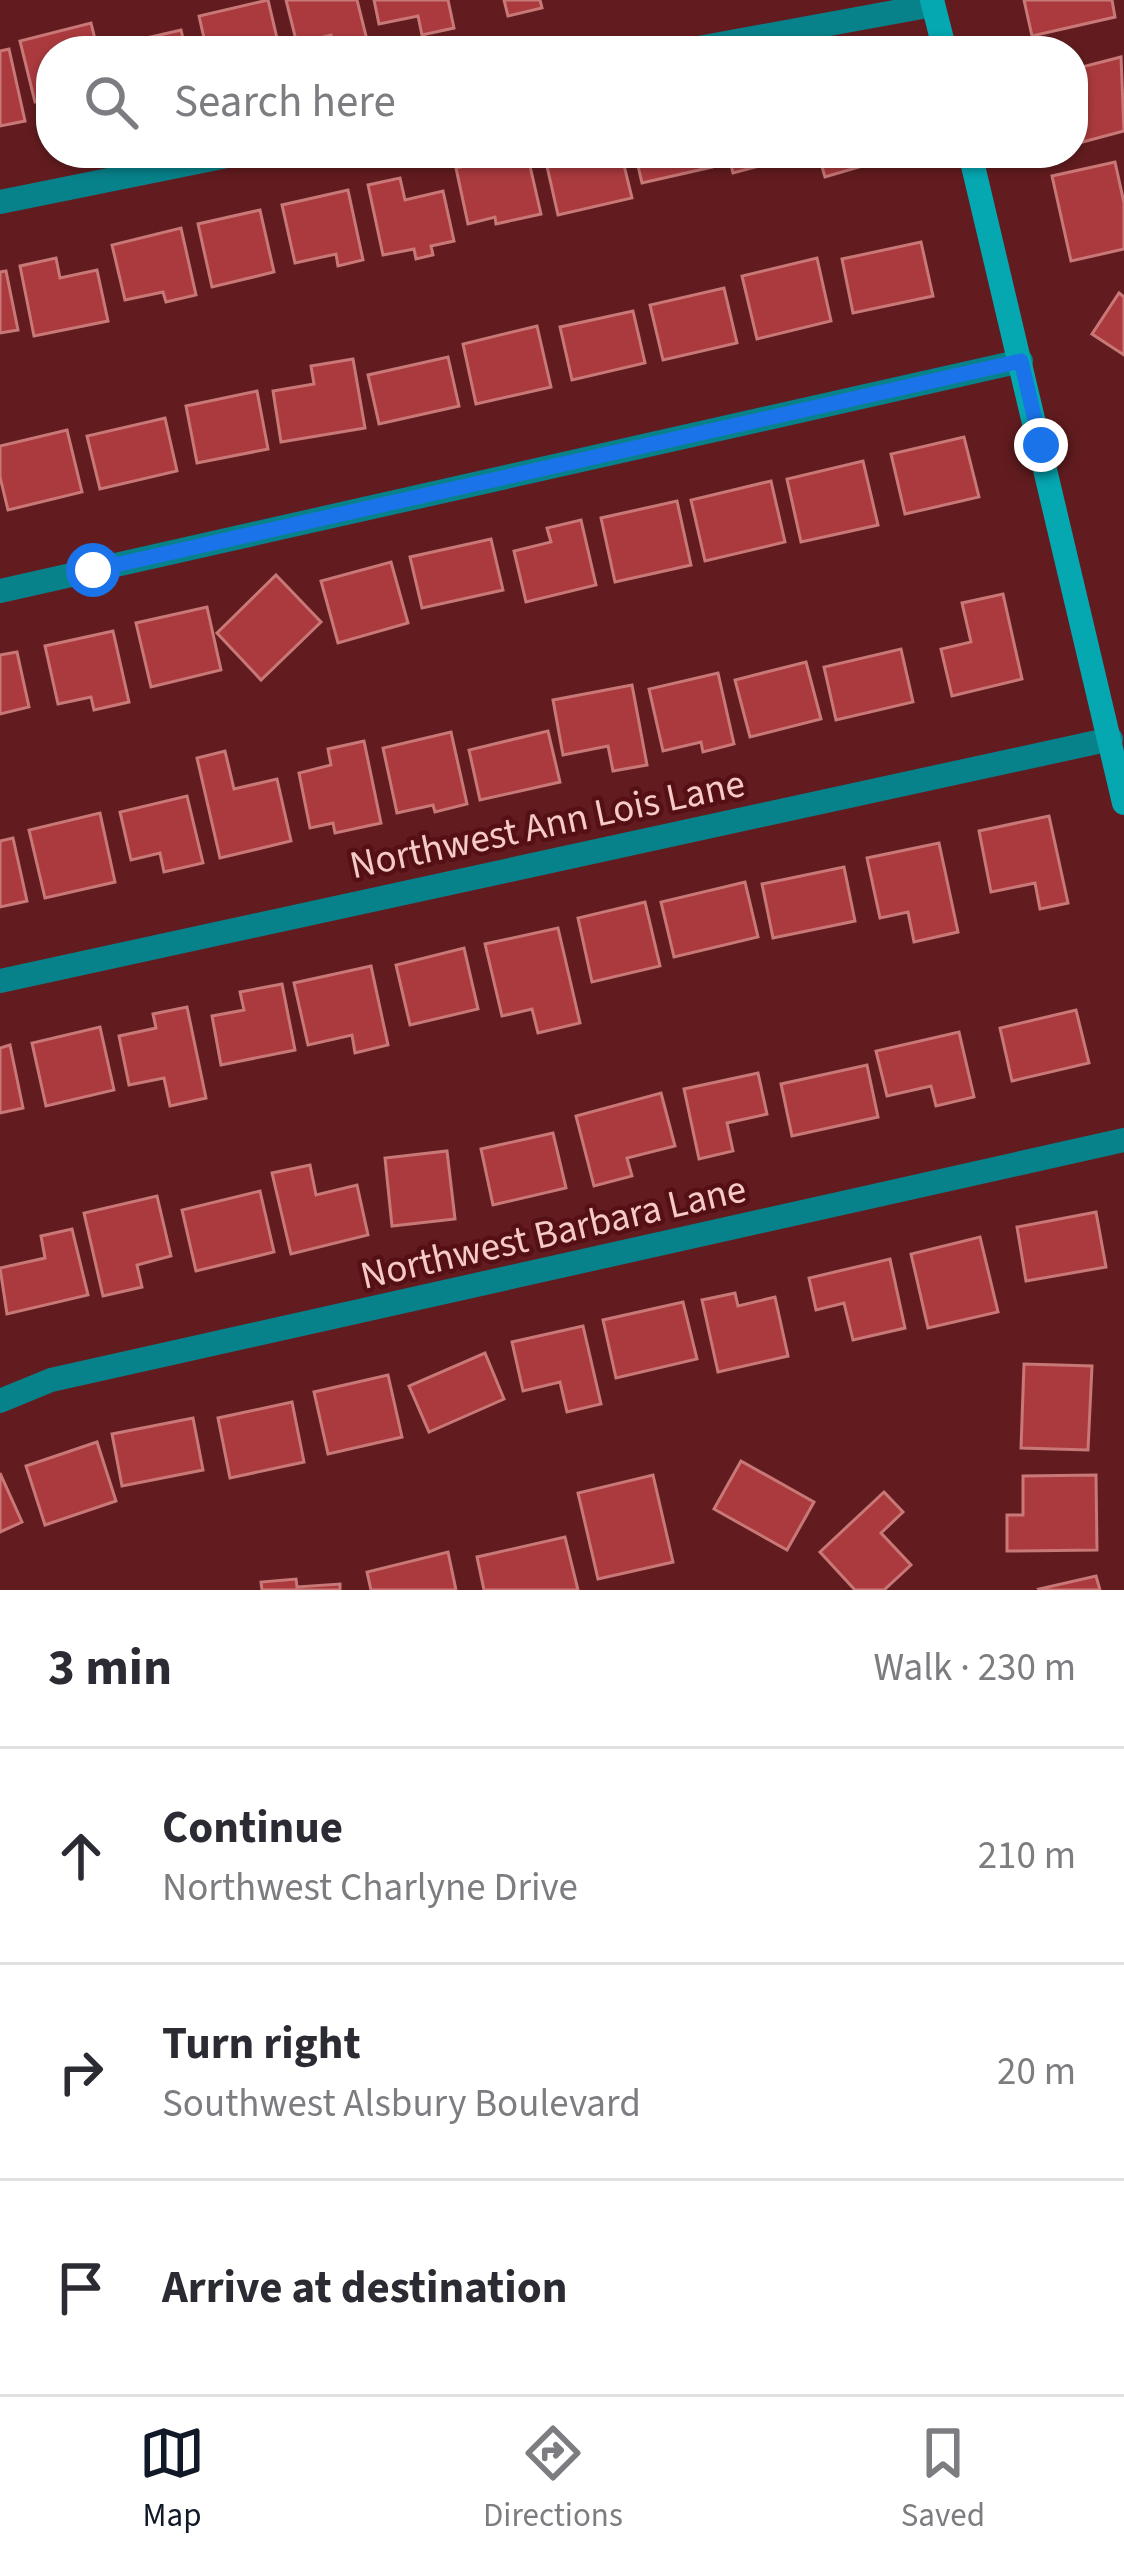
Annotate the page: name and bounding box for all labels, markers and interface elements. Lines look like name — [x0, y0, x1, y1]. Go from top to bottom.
search box — [36, 36, 1088, 168]
icon: search — [78, 69, 144, 135]
text: Search here — [174, 70, 396, 134]
route end — [1014, 418, 1068, 472]
route start — [66, 543, 120, 597]
street label: Northwest Ann Lois Lane — [345, 756, 750, 894]
street label: Northwest Barbara Lane — [355, 1161, 752, 1305]
text: 3 min — [48, 1632, 172, 1704]
text: Walk · 230 m — [873, 1640, 1076, 1696]
text: Continue — [162, 1796, 343, 1860]
icon: ahead — [48, 1823, 114, 1889]
text: 210 m — [978, 1828, 1076, 1884]
text: Northwest Charlyne Drive — [162, 1860, 578, 1916]
text: Turn right — [162, 2012, 361, 2076]
icon: right — [48, 2039, 114, 2105]
text: 20 m — [997, 2044, 1076, 2100]
text: Southwest Alsbury Boulevard — [162, 2076, 641, 2132]
icon: arrive — [48, 2255, 114, 2321]
text: Arrive at destination — [162, 2256, 567, 2320]
tab: Map — [139, 2420, 205, 2539]
tab: Directions — [483, 2420, 623, 2539]
tab: Saved — [901, 2420, 985, 2539]

